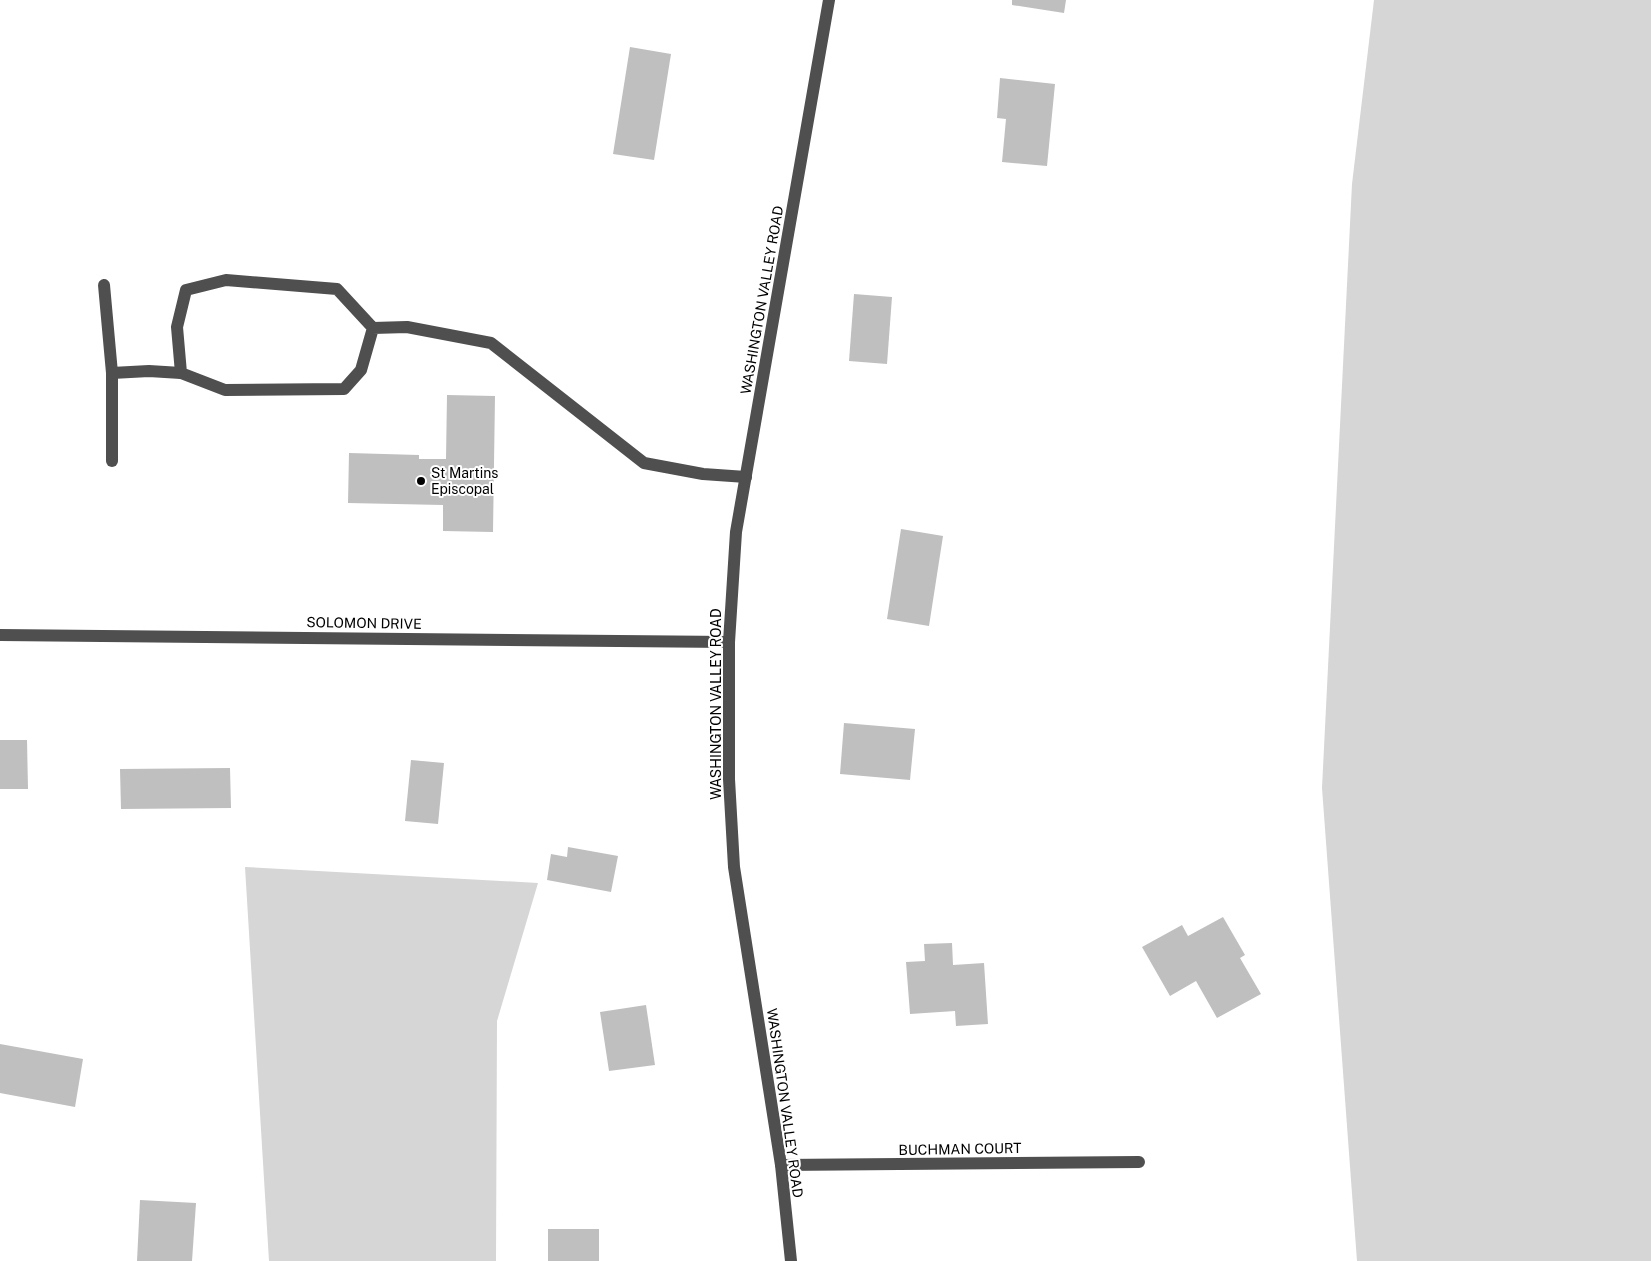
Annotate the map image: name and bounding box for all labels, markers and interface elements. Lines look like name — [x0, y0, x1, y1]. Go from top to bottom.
street label: WASHINGTON VALLEY ROAD — [738, 204, 786, 396]
place label: St Martins Episcopal — [431, 465, 498, 497]
marker: St Martins Episcopal — [415, 475, 427, 487]
street label: WASHINGTON VALLEY ROAD — [708, 608, 724, 800]
street label: SOLOMON DRIVE — [306, 614, 422, 632]
street label: WASHINGTON VALLEY ROAD — [764, 1007, 806, 1199]
street label: BUCHMAN COURT — [898, 1140, 1022, 1158]

